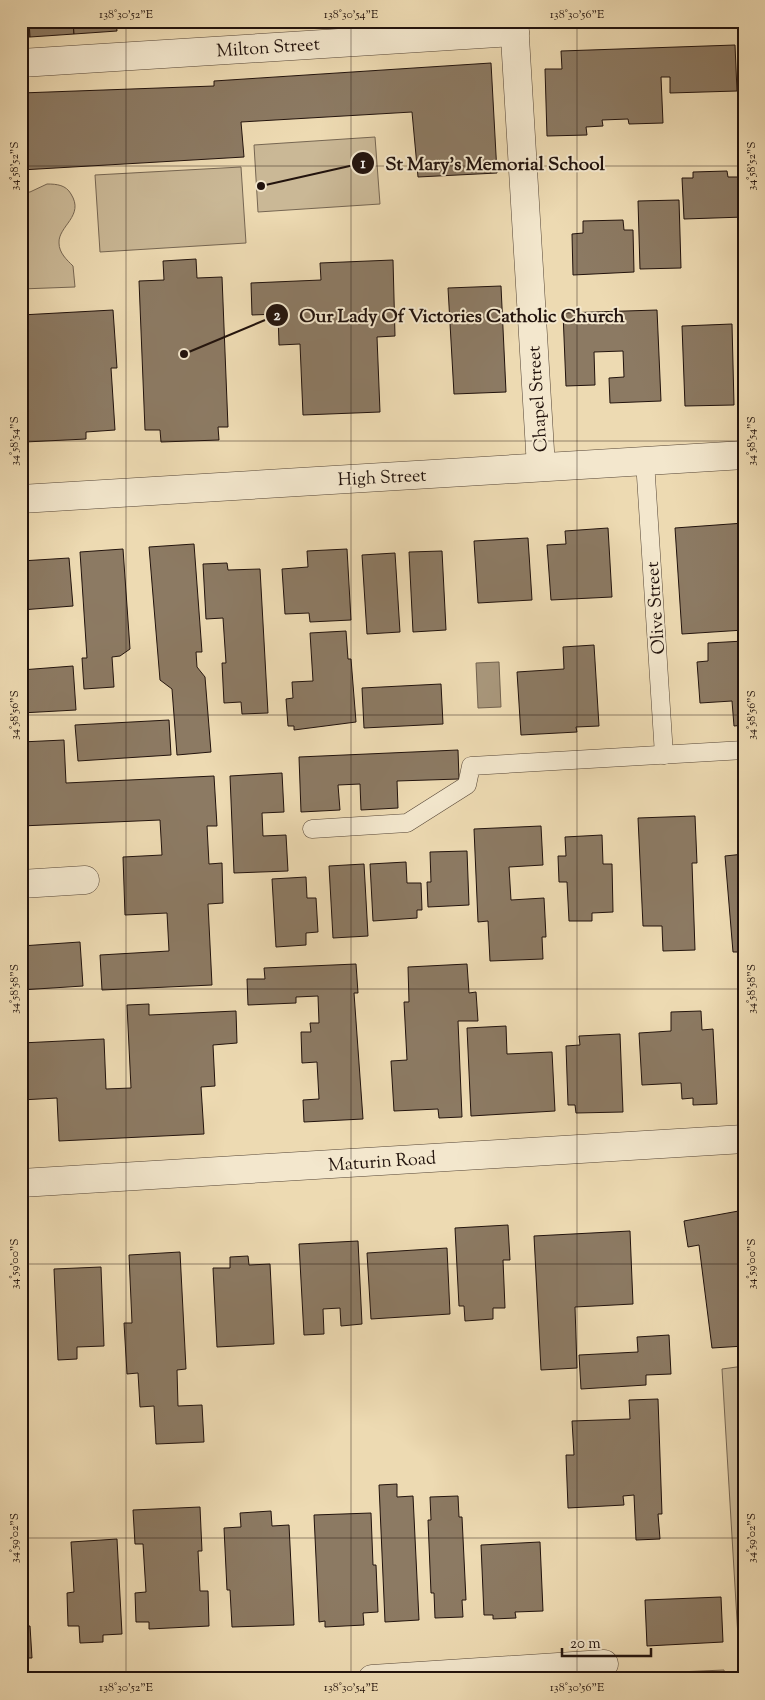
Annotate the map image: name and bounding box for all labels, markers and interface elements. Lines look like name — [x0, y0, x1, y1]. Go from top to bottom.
text: 138°30'52"E — [99, 6, 154, 24]
text: 138°30'54"E — [324, 6, 379, 24]
text: 138°30'56"E — [550, 6, 605, 24]
street label: Milton Street — [216, 32, 321, 66]
text: 34°58'52"S — [6, 142, 24, 190]
text: 34°58'52"S — [743, 142, 761, 190]
callout: St Mary's Memorial School — [350, 146, 615, 180]
text: St Mary's Memorial School — [385, 152, 606, 179]
text: 1 — [360, 154, 366, 175]
callout: Our Lady Of Victories Catholic Church — [265, 298, 635, 332]
text: Our Lady Of Victories Catholic Church — [299, 304, 626, 331]
text: 2 — [273, 306, 281, 327]
street label: Chapel Street — [522, 345, 556, 453]
text: 34°58'54"S — [6, 416, 24, 466]
text: 34°58'54"S — [743, 416, 761, 466]
street label: High Street — [337, 464, 427, 494]
street label: Olive Street — [641, 561, 673, 655]
text: 34°58'56"S — [6, 690, 24, 740]
text: 34°58'56"S — [743, 690, 761, 740]
text: 34°58'58"S — [6, 964, 24, 1014]
text: 34°58'58"S — [743, 964, 761, 1014]
street label: Maturin Road — [327, 1146, 437, 1180]
text: 34°59'00"S — [6, 1239, 24, 1289]
text: 34°59'00"S — [743, 1239, 761, 1289]
text: 34°59'02"S — [6, 1513, 24, 1563]
text: 34°59'02"S — [743, 1513, 761, 1563]
scale bar — [562, 1625, 651, 1657]
text: 20 m — [570, 1634, 601, 1655]
text: 138°30'52"E — [99, 1679, 154, 1697]
text: 138°30'54"E — [324, 1679, 379, 1697]
text: 138°30'56"E — [550, 1679, 605, 1697]

